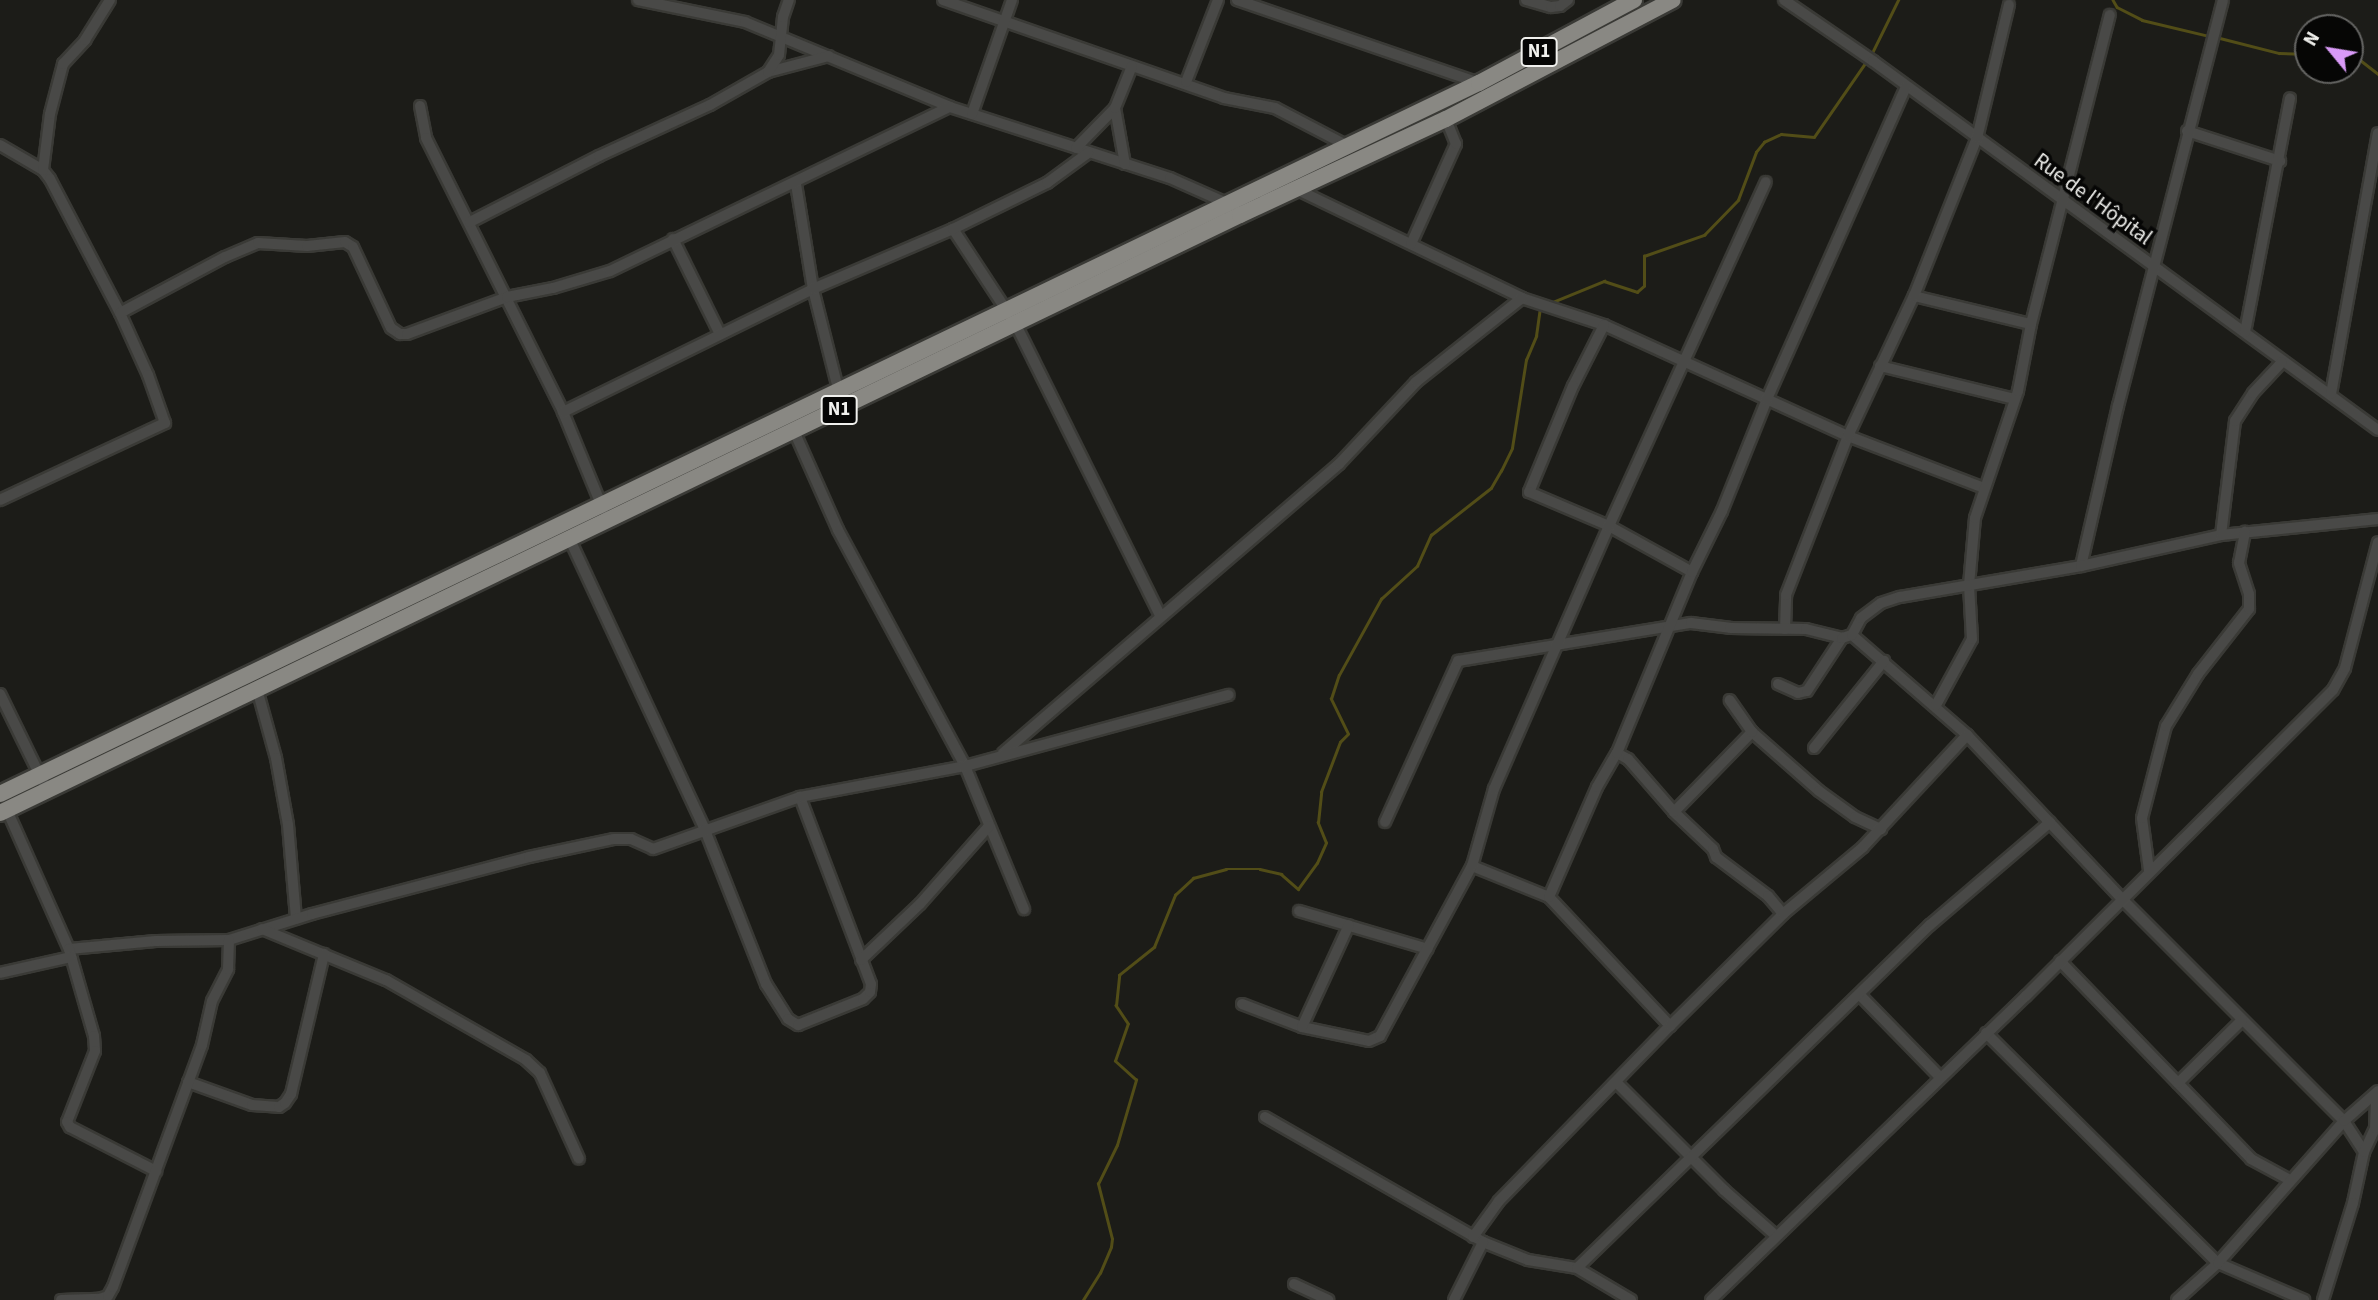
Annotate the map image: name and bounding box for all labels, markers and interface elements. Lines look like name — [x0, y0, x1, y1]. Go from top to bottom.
north arrow — [2294, 14, 2364, 84]
text: N — [2297, 27, 2327, 51]
road number: N1 — [1520, 36, 1558, 68]
street label: Rue de l'Hôpital — [2029, 148, 2157, 250]
road number: N1 — [820, 394, 858, 426]

